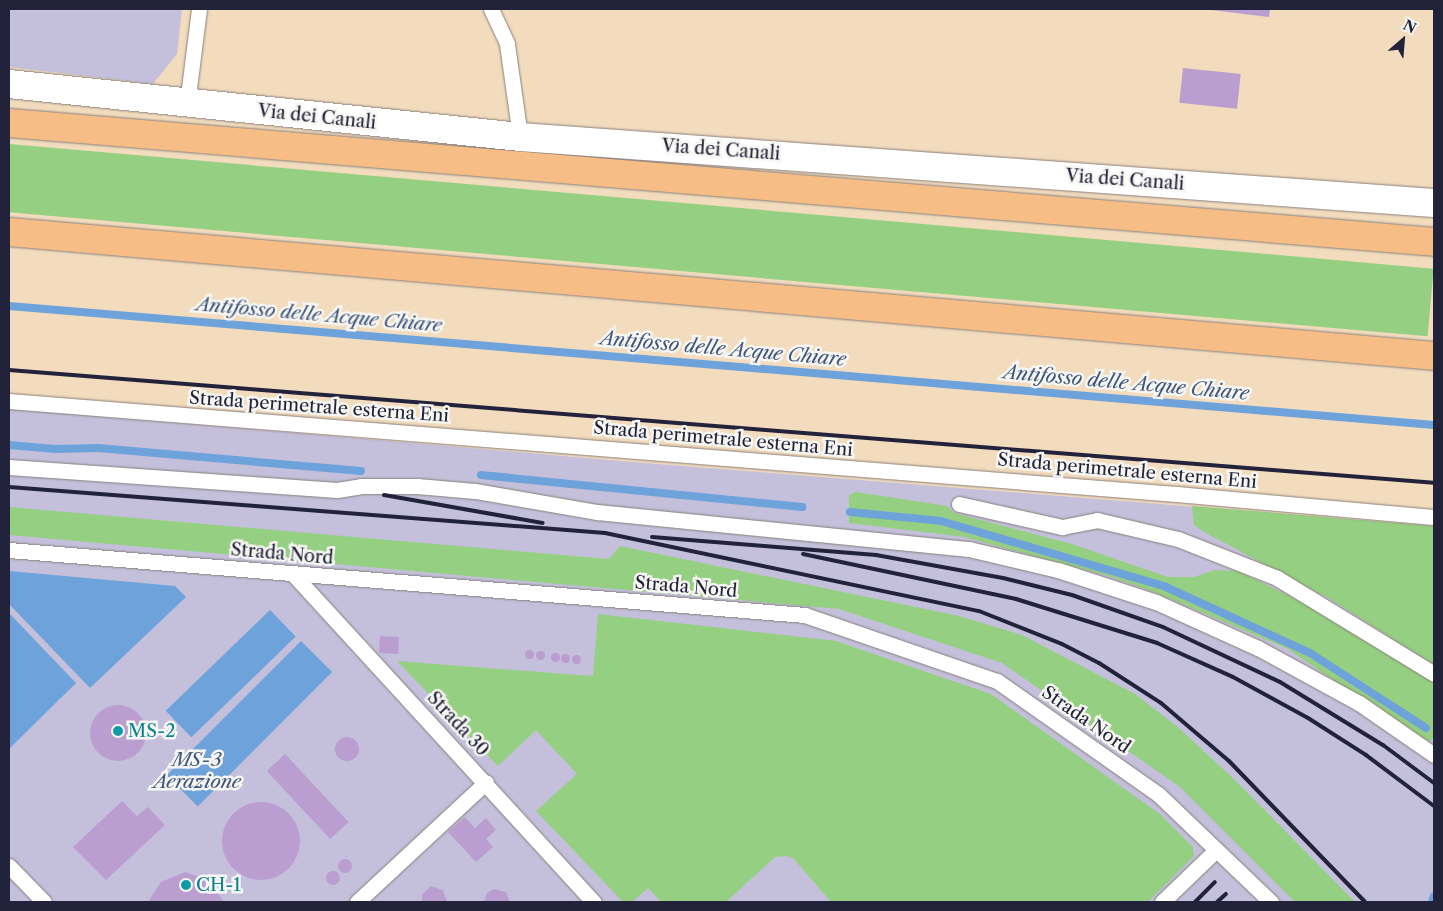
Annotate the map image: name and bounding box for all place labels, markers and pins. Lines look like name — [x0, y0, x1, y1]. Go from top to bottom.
place label: MS-2 — [128, 720, 176, 742]
marker: MS-2 — [112, 725, 124, 737]
place label: CH-1 — [196, 874, 241, 896]
marker: CH-1 — [180, 879, 192, 891]

